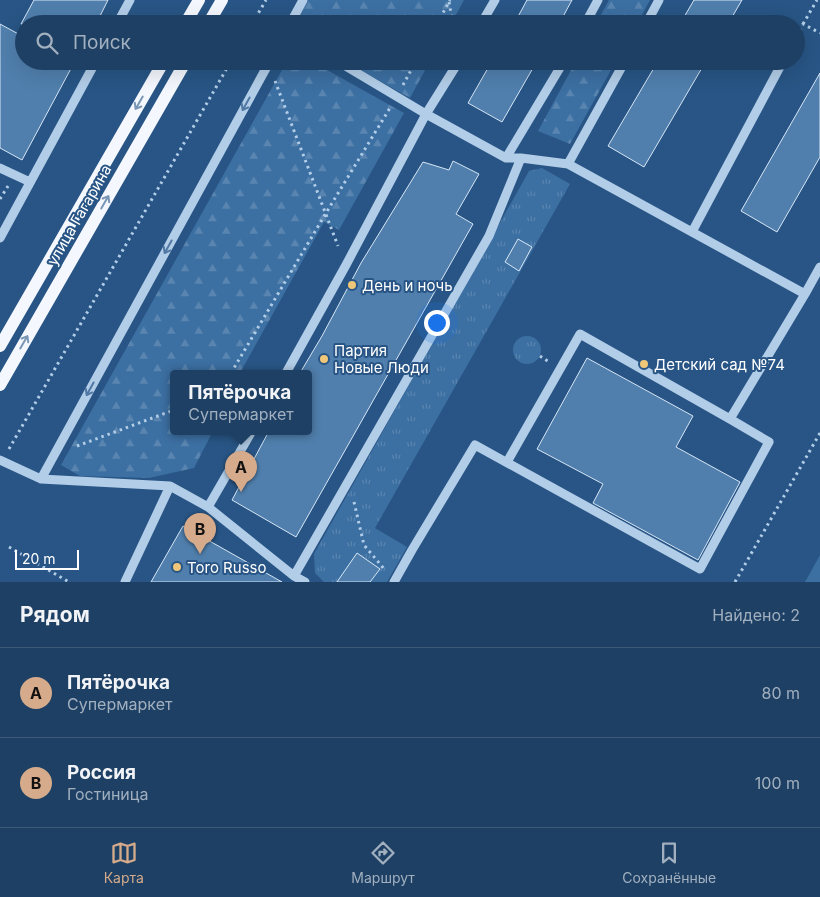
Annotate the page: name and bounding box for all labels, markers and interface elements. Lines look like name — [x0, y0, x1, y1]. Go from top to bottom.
search box — [15, 15, 805, 70]
icon: search — [33, 29, 61, 57]
text: Поиск — [73, 31, 131, 54]
one-way arrow — [134, 96, 144, 110]
one-way arrow — [241, 96, 251, 111]
street label: улица Гагарина — [42, 161, 116, 269]
one-way arrow — [101, 195, 111, 209]
one-way arrow — [163, 239, 173, 253]
place label: День и ночь — [362, 276, 453, 295]
marker: День и ночь — [346, 279, 358, 291]
your location — [424, 310, 450, 336]
one-way arrow — [20, 336, 30, 350]
place label: Партия Новые Люди — [334, 341, 429, 377]
marker: Партия Новые Люди — [318, 353, 330, 365]
place label: Детский сад №74 — [654, 355, 785, 374]
marker: Детский сад №74 — [638, 358, 650, 370]
popup — [170, 370, 312, 435]
one-way arrow — [85, 381, 95, 396]
text: Пятёрочка — [188, 381, 291, 404]
text: Супермаркет — [188, 404, 294, 424]
pin: A — [225, 451, 257, 492]
pin: B — [184, 513, 216, 554]
scale bar — [15, 547, 79, 570]
text: 20 m — [22, 550, 56, 567]
place label: Toro Russo — [187, 558, 266, 577]
marker: Toro Russo — [171, 561, 183, 573]
text: Рядом — [20, 602, 90, 627]
text: Найдено: 2 — [712, 605, 800, 625]
text: Пятёрочка — [67, 671, 170, 694]
text: A — [30, 683, 42, 703]
text: 80 m — [761, 683, 800, 703]
text: Супермаркет — [67, 694, 172, 714]
text: Россия — [67, 761, 136, 784]
text: B — [31, 773, 41, 793]
text: 100 m — [755, 773, 800, 793]
text: Гостиница — [67, 784, 148, 804]
tab: Карта — [104, 839, 144, 886]
tab: Маршрут — [351, 839, 415, 886]
tab: Сохранённые — [622, 839, 716, 886]

